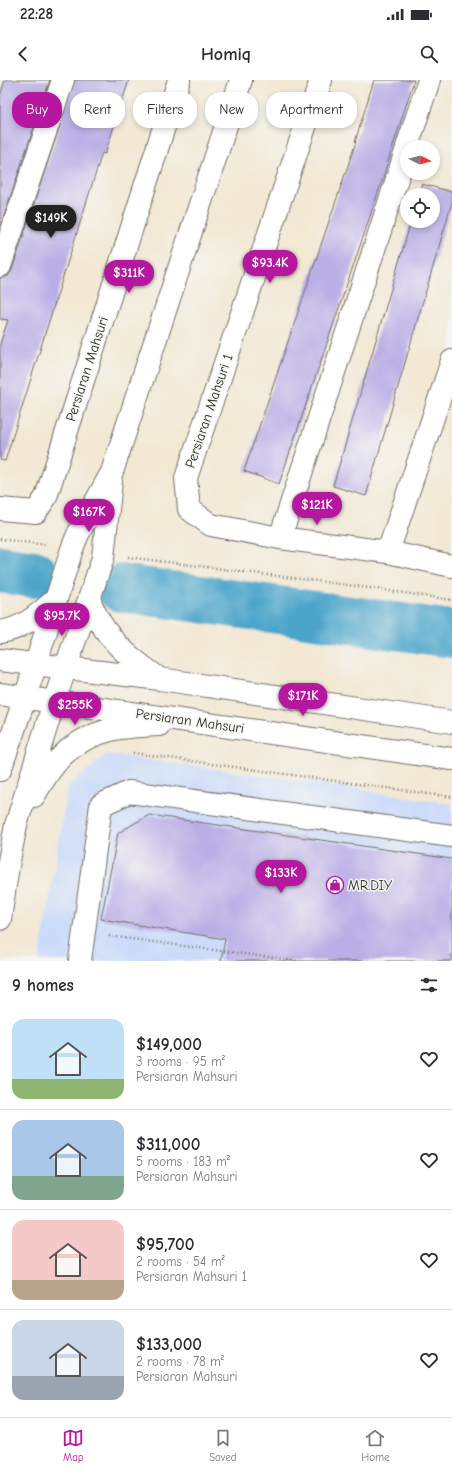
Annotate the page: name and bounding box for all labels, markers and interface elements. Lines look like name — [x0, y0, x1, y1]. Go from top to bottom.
text: 22:28 — [20, 5, 53, 23]
icon: back — [12, 43, 34, 65]
icon: search — [418, 43, 440, 65]
text: Homiq — [201, 44, 251, 65]
chip: Buy — [12, 92, 62, 128]
chip: Rent — [70, 92, 125, 128]
chip: Filters — [133, 92, 197, 128]
chip: New — [205, 92, 258, 128]
chip: Apartment — [266, 92, 357, 128]
north arrow — [400, 140, 440, 180]
map controls — [400, 140, 440, 228]
button: locate — [400, 188, 440, 228]
pin: $149K — [23, 205, 79, 239]
text: $149K — [34, 210, 68, 225]
pin: $93.4K — [237, 250, 303, 284]
text: $93.4K — [252, 255, 288, 270]
pin: $311K — [101, 260, 157, 294]
text: $311K — [113, 265, 145, 280]
street label: Persiaran Mahsuri — [62, 314, 112, 424]
street label: Persiaran Mahsuri 1 — [182, 352, 236, 470]
pin: $121K — [289, 492, 345, 526]
text: $121K — [301, 497, 333, 512]
pin: $167K — [61, 499, 117, 533]
text: $167K — [73, 504, 105, 519]
pin: $95.7K — [29, 603, 95, 637]
text: $95.7K — [43, 608, 81, 623]
pin: $171K — [275, 683, 331, 717]
text: $171K — [287, 688, 319, 703]
pin: $255K — [47, 692, 103, 726]
text: $255K — [57, 697, 93, 712]
street label: Persiaran Mahsuri — [135, 705, 245, 737]
pin: $133K — [253, 860, 309, 894]
text: $133K — [264, 865, 298, 880]
shop icon: MR.DIY — [325, 875, 345, 895]
place label: MR.DIY — [348, 877, 393, 894]
icon: filters — [418, 974, 440, 996]
text: 9 homes — [12, 976, 74, 995]
icon: home — [44, 1035, 92, 1083]
text: $149,000 — [136, 1035, 202, 1054]
icon: heart — [418, 1048, 440, 1070]
text: 3 rooms · 95 m² — [136, 1054, 225, 1069]
text: Persiaran Mahsuri — [136, 1069, 237, 1084]
text: $311,000 — [136, 1135, 200, 1154]
icon: home — [44, 1136, 92, 1184]
icon: heart — [418, 1149, 440, 1171]
text: 5 rooms · 183 m² — [136, 1154, 230, 1169]
text: Persiaran Mahsuri — [136, 1169, 237, 1184]
text: $95,700 — [136, 1235, 195, 1254]
icon: home — [44, 1236, 92, 1284]
icon: heart — [418, 1249, 440, 1271]
text: 2 rooms · 54 m² — [136, 1254, 225, 1269]
text: Persiaran Mahsuri 1 — [136, 1269, 247, 1284]
text: $133,000 — [136, 1335, 202, 1354]
icon: home — [44, 1336, 92, 1384]
icon: heart — [418, 1349, 440, 1371]
text: 2 rooms · 78 m² — [136, 1354, 224, 1369]
text: Persiaran Mahsuri — [136, 1369, 237, 1384]
tab: Map — [62, 1427, 84, 1464]
tab: Saved — [209, 1427, 237, 1464]
tab: Home — [361, 1427, 390, 1464]

